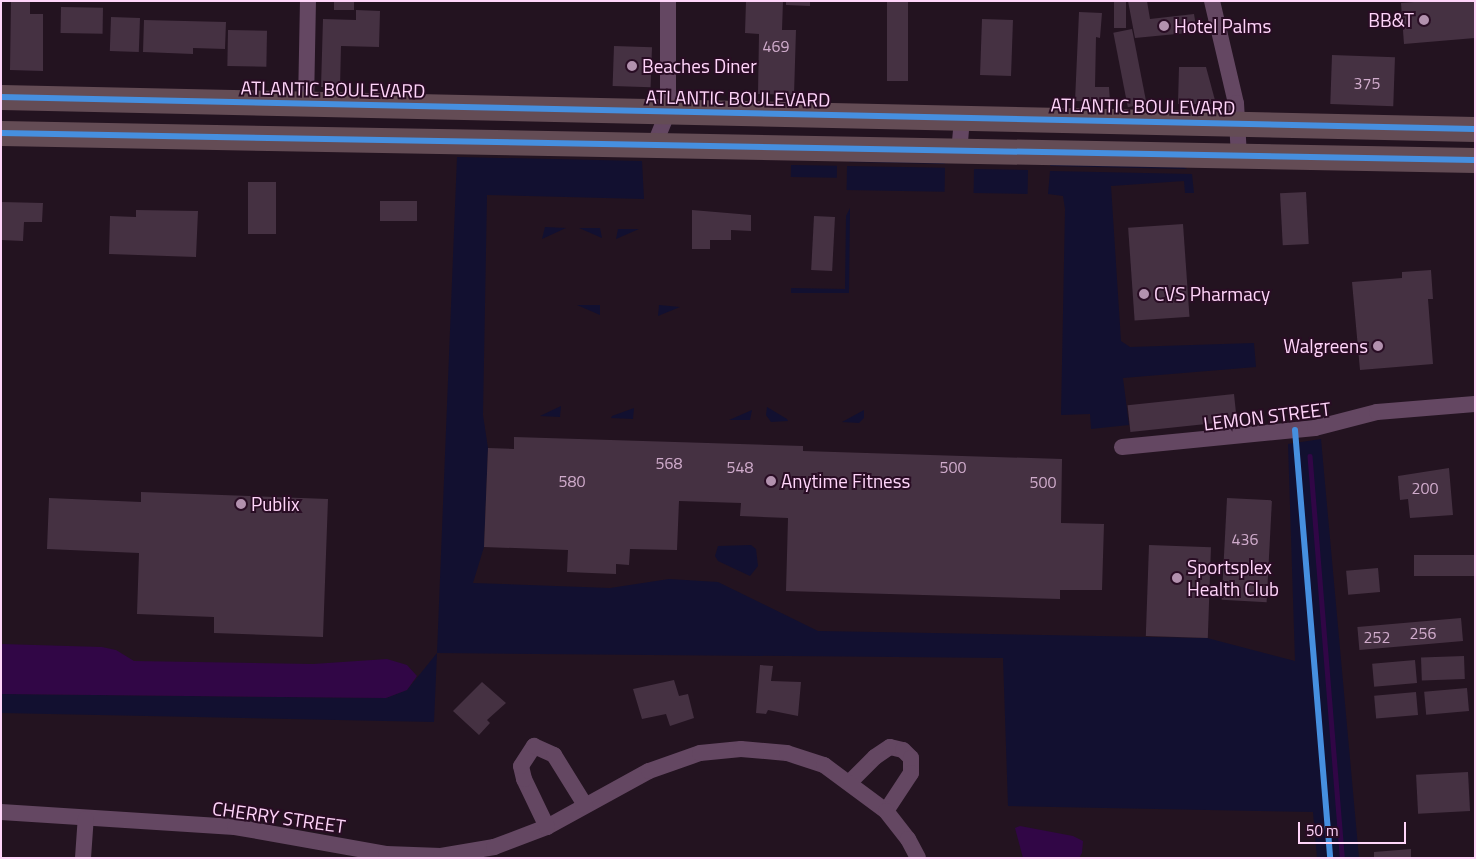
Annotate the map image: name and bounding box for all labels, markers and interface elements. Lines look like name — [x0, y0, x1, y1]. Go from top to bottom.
place label: BB&T — [1368, 9, 1414, 31]
marker: BB&T — [1418, 14, 1430, 26]
place label: Hotel Palms — [1174, 15, 1271, 37]
marker: Hotel Palms — [1158, 20, 1170, 32]
house number: 469 — [763, 36, 789, 56]
place label: Beaches Diner — [642, 55, 757, 77]
marker: Beaches Diner — [626, 60, 638, 72]
house number: 375 — [1354, 73, 1380, 93]
street label: ATLANTIC BOULEVARD — [240, 76, 426, 102]
street label: ATLANTIC BOULEVARD — [645, 85, 831, 111]
street label: ATLANTIC BOULEVARD — [1050, 93, 1236, 119]
place label: CVS Pharmacy — [1154, 283, 1270, 305]
marker: CVS Pharmacy — [1138, 288, 1150, 300]
place label: Walgreens — [1283, 335, 1368, 357]
marker: Walgreens — [1372, 340, 1384, 352]
street label: LEMON STREET — [1202, 397, 1332, 435]
house number: 568 — [656, 453, 682, 473]
house number: 548 — [727, 457, 753, 477]
house number: 500 — [940, 457, 966, 477]
place label: Anytime Fitness — [781, 470, 910, 492]
house number: 580 — [559, 471, 585, 491]
house number: 500 — [1030, 472, 1056, 492]
marker: Anytime Fitness — [765, 475, 777, 487]
house number: 200 — [1412, 478, 1438, 498]
place label: Publix — [251, 493, 299, 515]
marker: Publix — [235, 498, 247, 510]
house number: 436 — [1232, 529, 1258, 549]
place label: Sportsplex Health Club — [1187, 556, 1279, 600]
marker: Sportsplex Health Club — [1171, 572, 1183, 584]
house number: 256 — [1410, 623, 1436, 643]
house number: 252 — [1364, 627, 1390, 647]
street label: CHERRY STREET — [211, 796, 347, 838]
scale bar — [1301, 812, 1408, 844]
text: 50 m — [1306, 819, 1339, 842]

